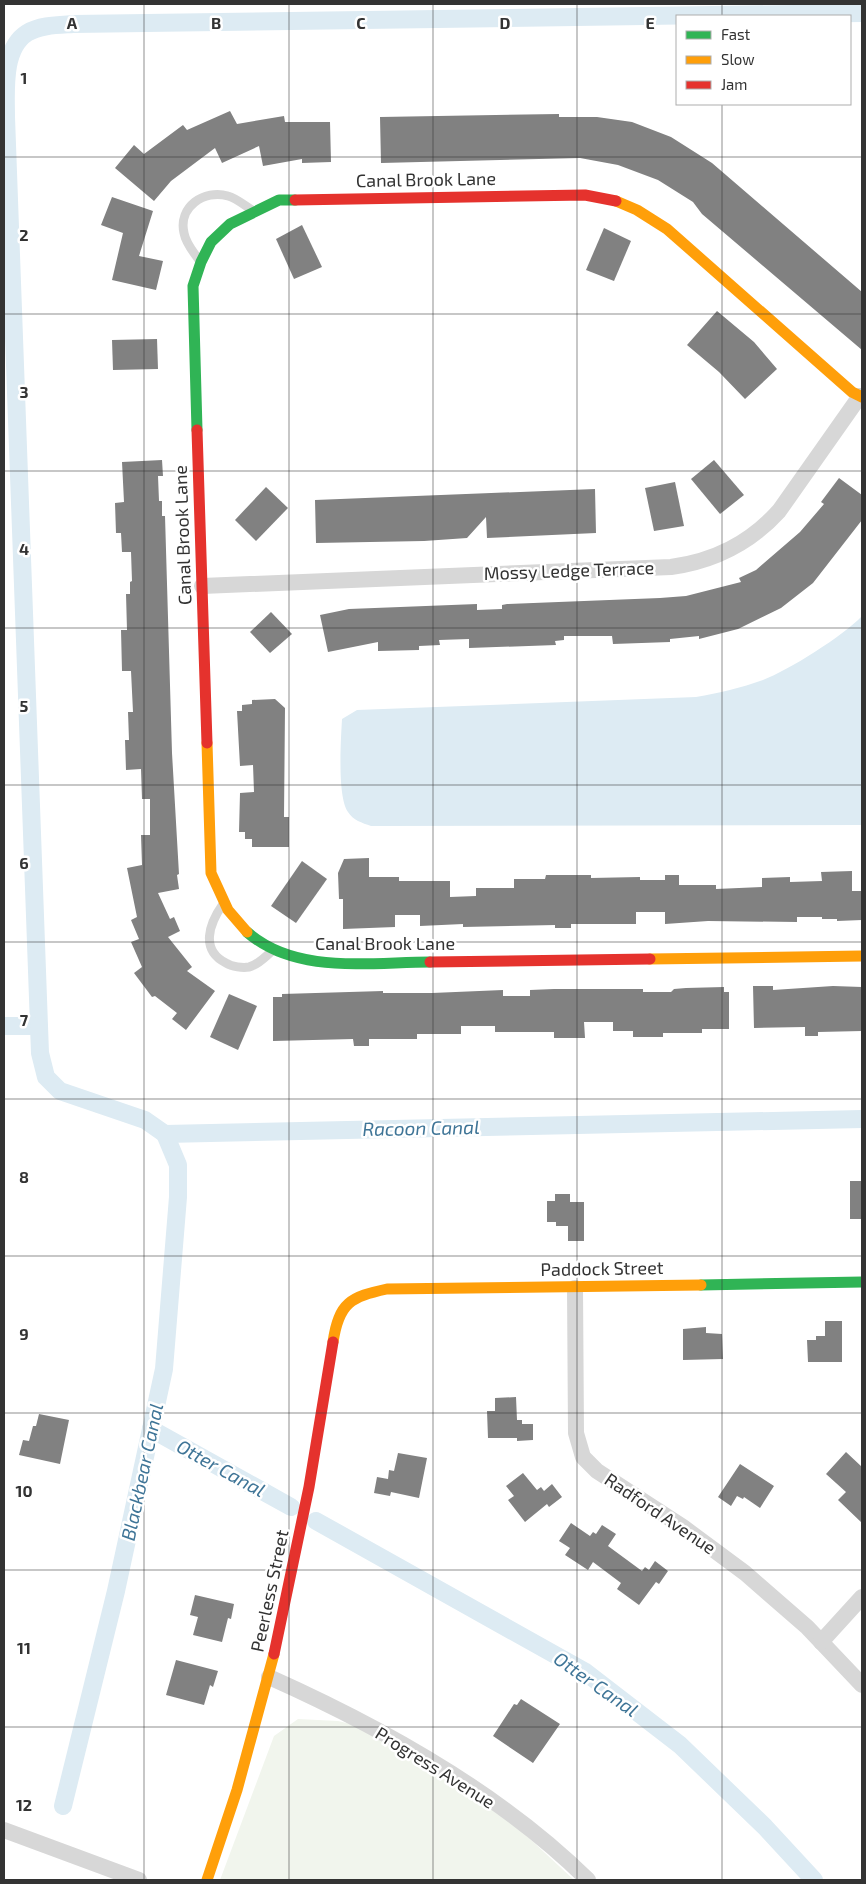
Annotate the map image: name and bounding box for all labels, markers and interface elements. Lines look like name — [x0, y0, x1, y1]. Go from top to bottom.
text: A — [67, 13, 78, 32]
text: B — [211, 13, 221, 32]
text: C — [356, 13, 366, 32]
text: D — [500, 13, 511, 32]
text: E — [645, 13, 655, 32]
legend — [676, 15, 851, 105]
text: Fast — [721, 25, 751, 43]
text: Slow — [721, 50, 755, 68]
text: 1 — [21, 68, 27, 87]
text: Jam — [721, 75, 747, 93]
street label: Canal Brook Lane — [356, 167, 496, 191]
text: 2 — [19, 225, 29, 244]
text: 3 — [19, 382, 29, 401]
street label: Canal Brook Lane — [169, 465, 195, 606]
text: 4 — [19, 539, 29, 558]
street label: Mossy Ledge Terrace — [483, 556, 655, 584]
text: 5 — [20, 696, 29, 715]
text: 6 — [19, 853, 29, 872]
street label: Canal Brook Lane — [315, 932, 455, 954]
text: 7 — [20, 1010, 29, 1029]
water label: Racoon Canal — [362, 1115, 480, 1140]
text: 8 — [19, 1167, 29, 1186]
street label: Paddock Street — [540, 1256, 664, 1280]
text: 9 — [19, 1324, 29, 1343]
water label: Blackbear Canal — [116, 1401, 167, 1543]
water label: Otter Canal — [173, 1434, 270, 1501]
street label: Radford Avenue — [601, 1468, 720, 1558]
text: 10 — [15, 1481, 33, 1500]
street label: Peerless Street — [245, 1528, 293, 1654]
text: 11 — [17, 1638, 31, 1657]
water label: Otter Canal — [550, 1646, 643, 1721]
street label: Progress Avenue — [372, 1722, 499, 1813]
text: 12 — [16, 1795, 32, 1814]

